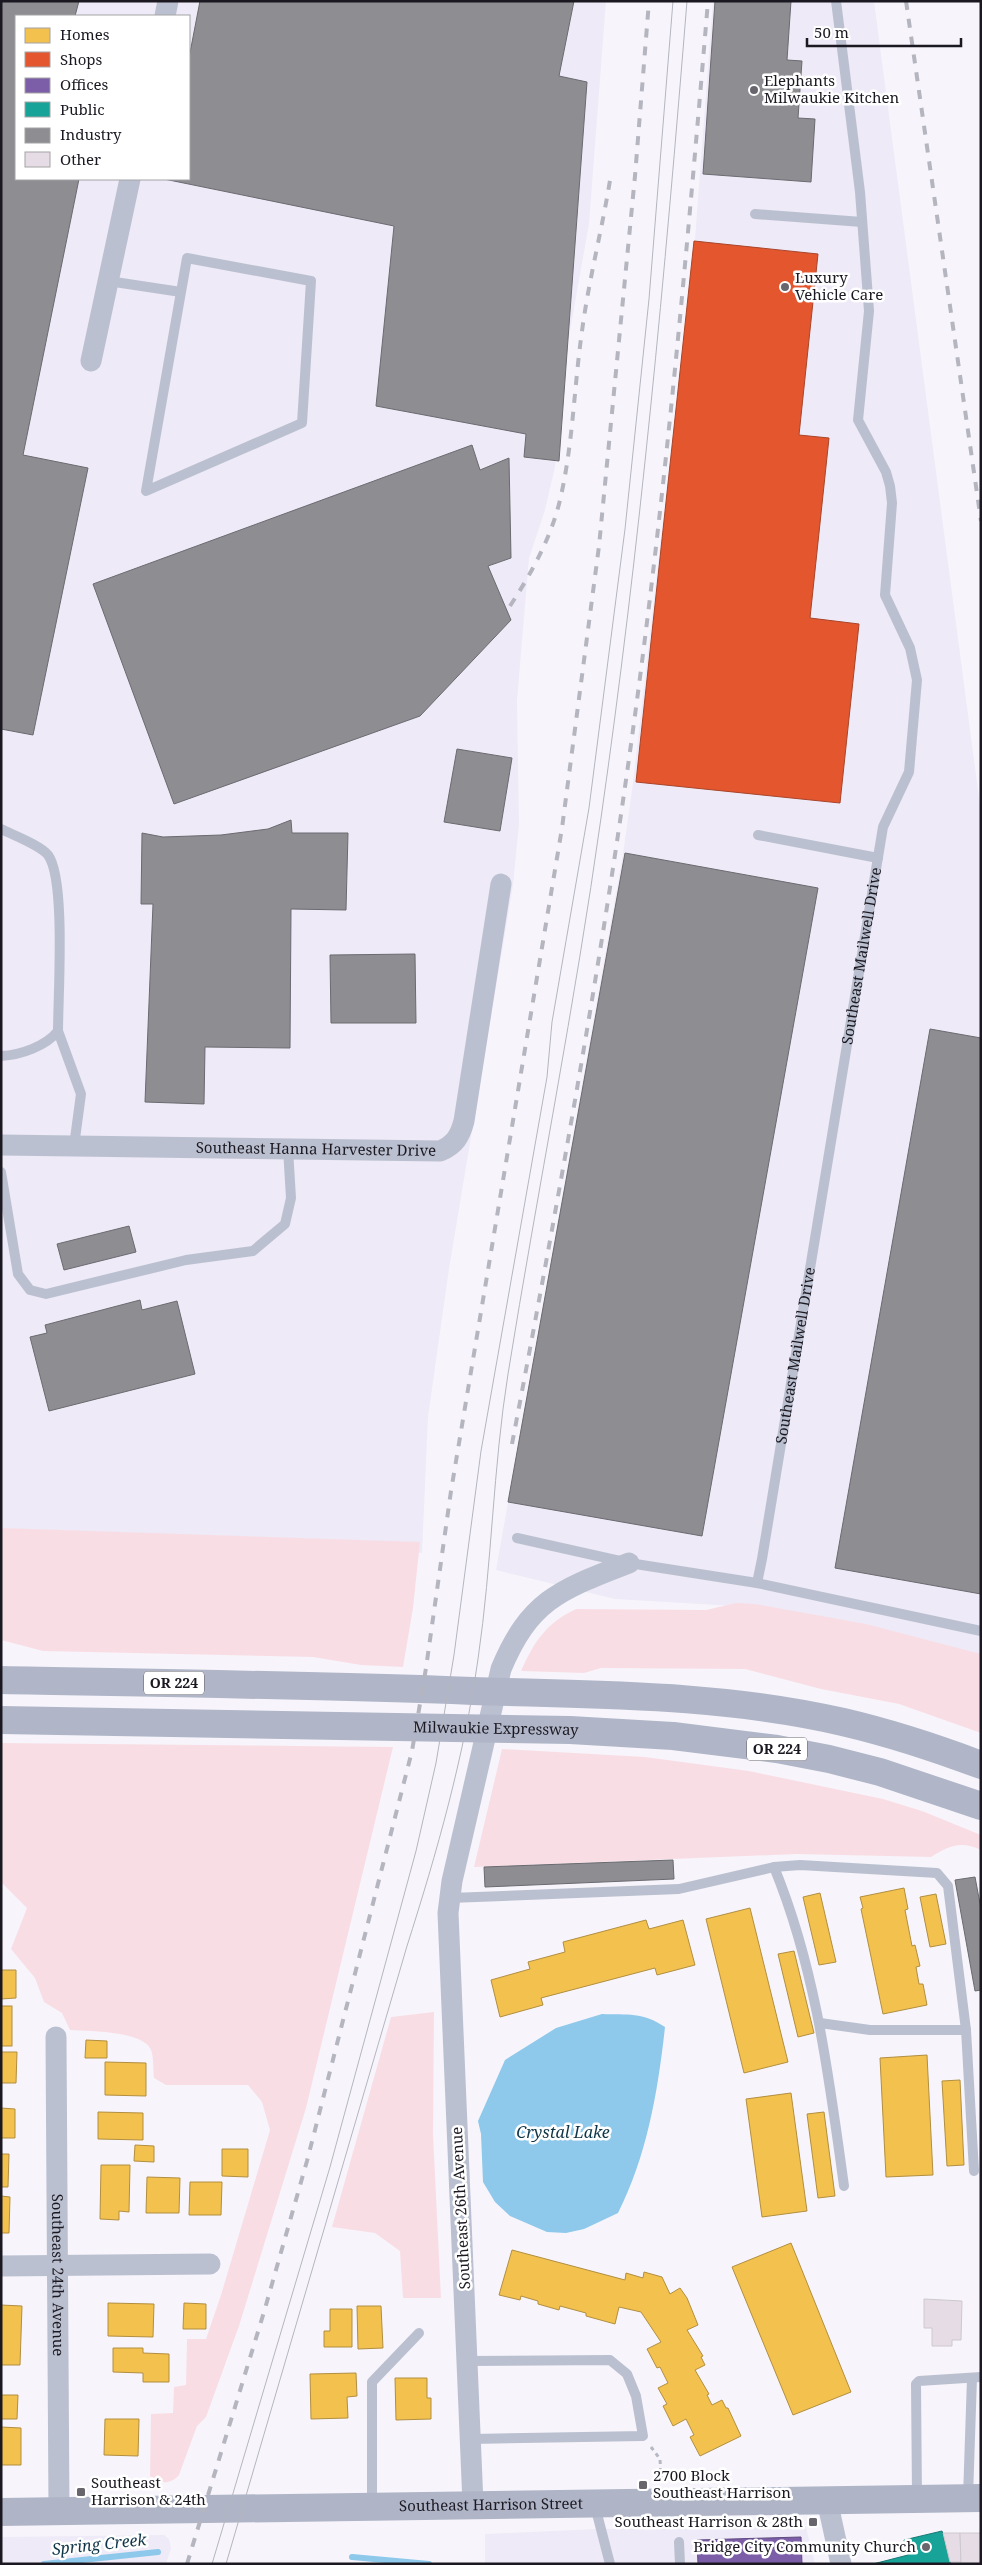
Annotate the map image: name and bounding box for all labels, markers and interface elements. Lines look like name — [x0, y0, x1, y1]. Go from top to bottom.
legend — [15, 15, 190, 180]
scale bar — [807, 15, 961, 47]
text: 50 m — [814, 22, 849, 42]
text: Homes — [60, 24, 110, 44]
text: Shops — [60, 49, 103, 69]
place label: Elephants Milwaukie Kitchen — [764, 70, 899, 107]
text: Offices — [60, 74, 109, 94]
marker: Elephants Milwaukie Kitchen — [748, 84, 760, 96]
text: Public — [60, 99, 105, 119]
text: Industry — [60, 124, 122, 144]
text: Other — [60, 149, 101, 169]
place label: Luxury Vehicle Care — [795, 267, 883, 304]
marker: Luxury Vehicle Care — [779, 281, 791, 293]
street label: Southeast Mailwell Drive — [836, 866, 885, 1046]
street label: Southeast Hanna Harvester Drive — [196, 1137, 436, 1160]
street label: Southeast Mailwell Drive — [770, 1265, 819, 1446]
road number: OR 224 — [144, 1672, 204, 1695]
street label: Milwaukie Expressway — [413, 1716, 580, 1740]
road number: OR 224 — [747, 1738, 807, 1760]
water label: Crystal Lake — [516, 2121, 610, 2143]
street label: Southeast 26th Avenue — [446, 2126, 474, 2290]
street label: Southeast 24th Avenue — [48, 2194, 69, 2356]
place label: 2700 Block Southeast Harrison — [653, 2465, 791, 2502]
place label: Southeast Harrison & 24th — [91, 2472, 206, 2509]
marker: 2700 Block Southeast Harrison — [637, 2479, 649, 2491]
marker: Southeast Harrison & 24th — [75, 2486, 87, 2498]
street label: Southeast Harrison Street — [399, 2493, 583, 2515]
place label: Southeast Harrison & 28th — [615, 2511, 803, 2531]
marker: Southeast Harrison & 28th — [807, 2516, 819, 2528]
water label: Spring Creek — [51, 2528, 148, 2560]
place label: Bridge City Community Church — [693, 2536, 916, 2556]
marker: Bridge City Community Church — [920, 2541, 932, 2553]

